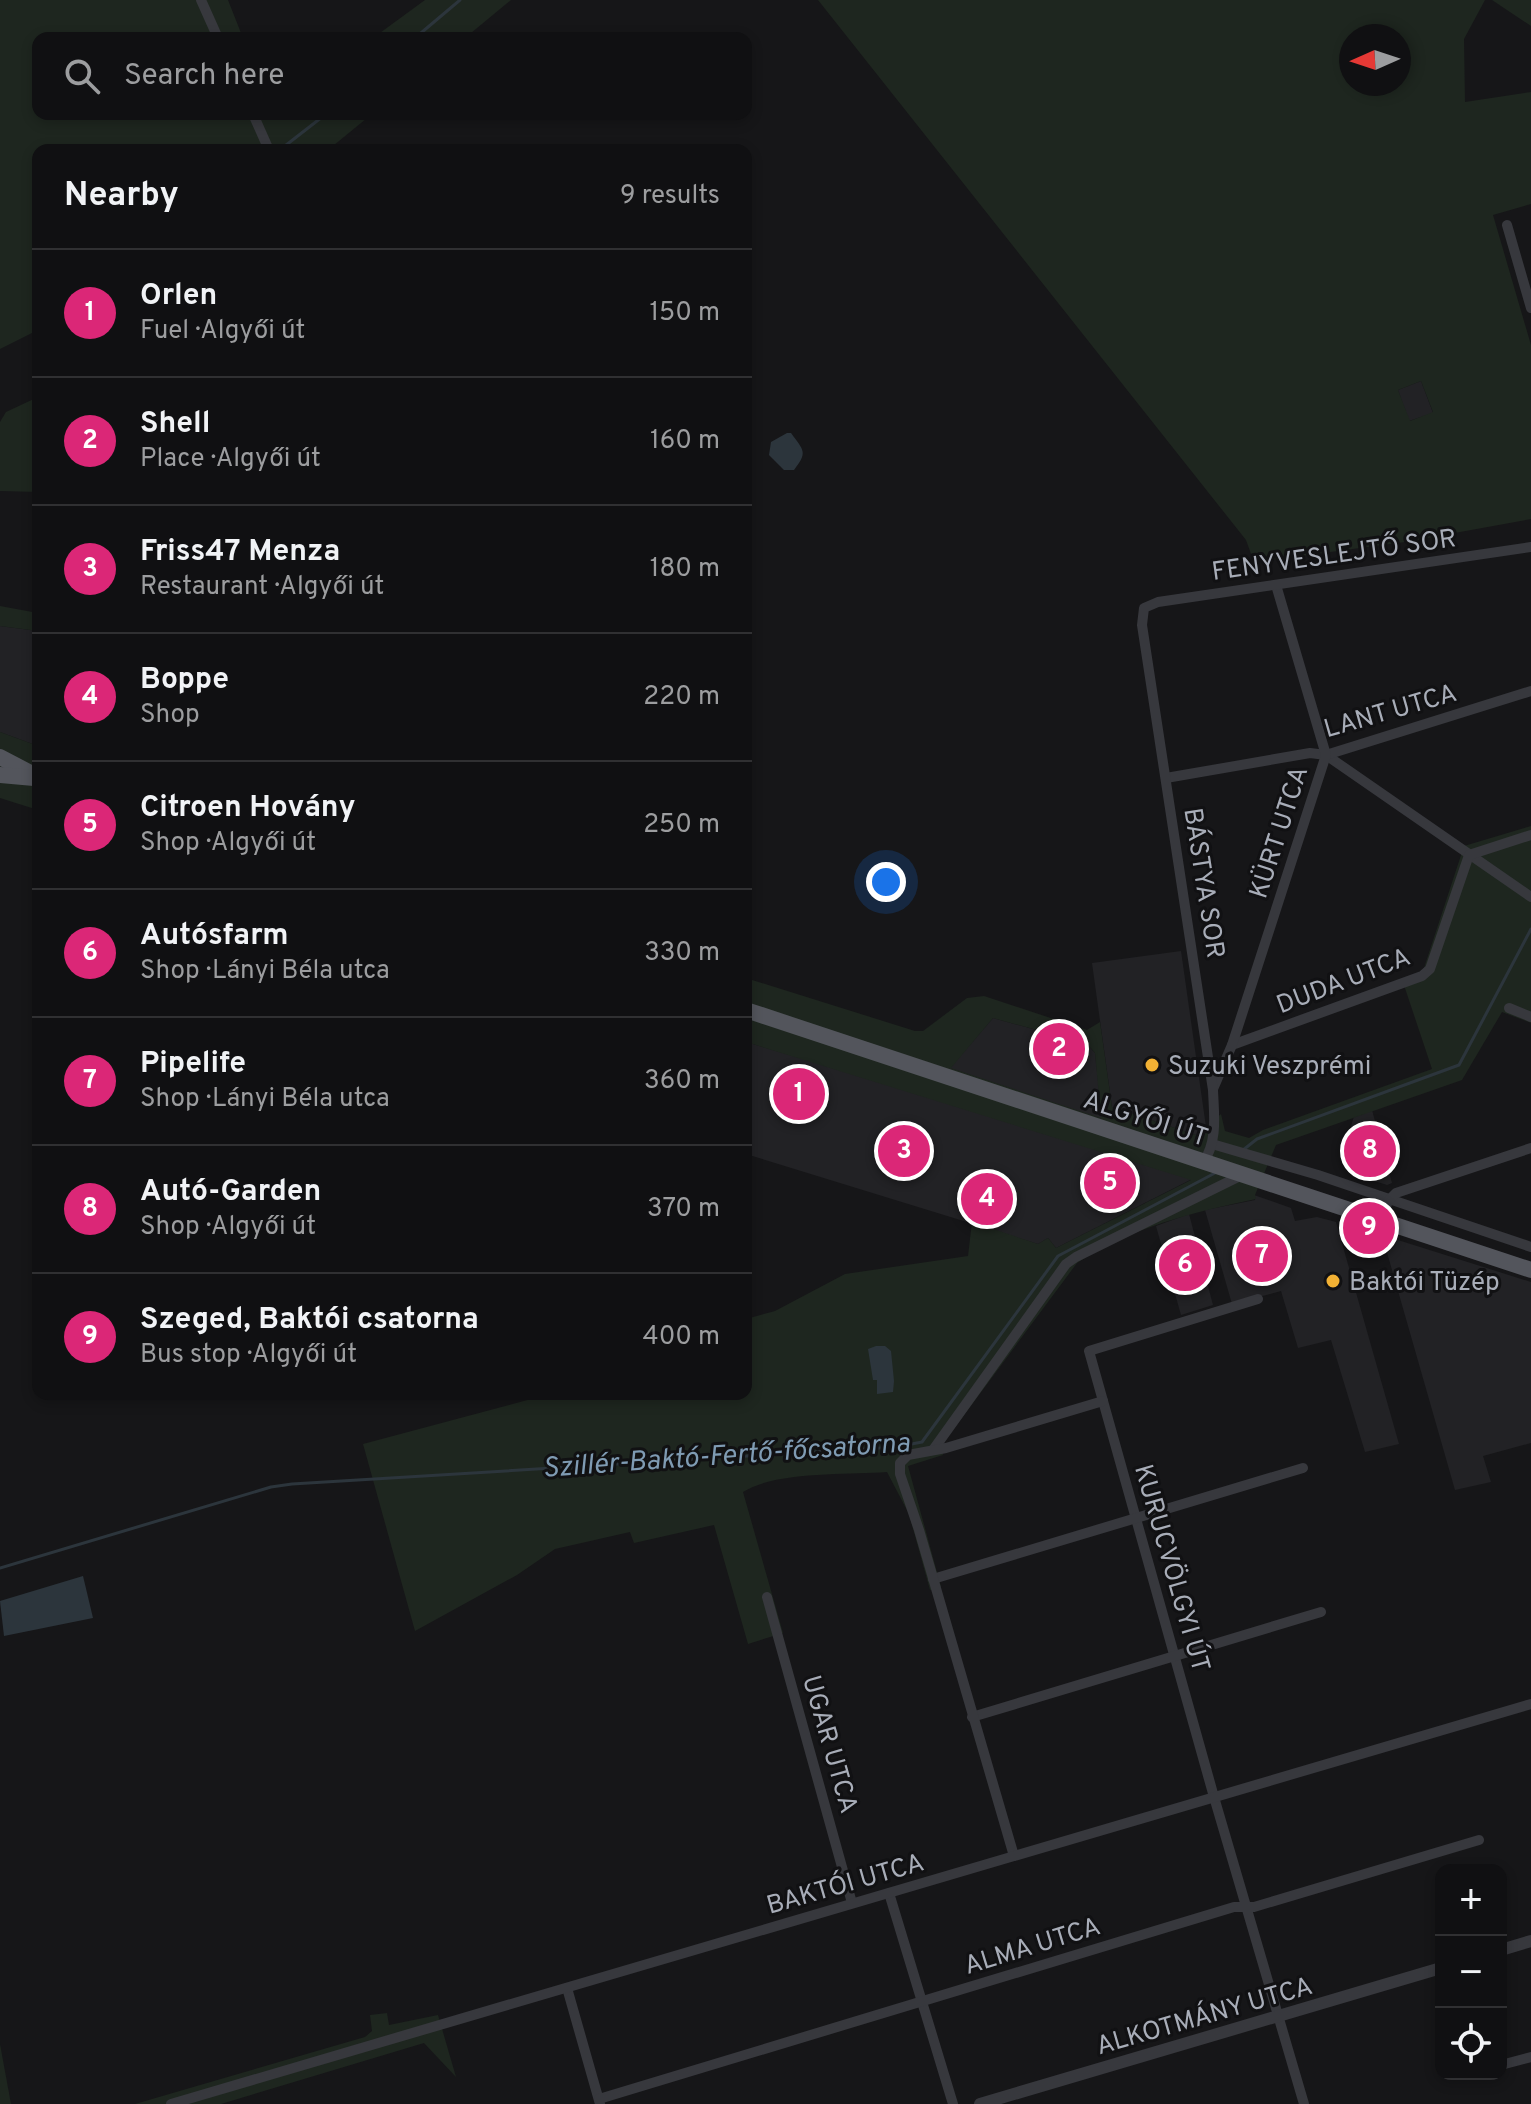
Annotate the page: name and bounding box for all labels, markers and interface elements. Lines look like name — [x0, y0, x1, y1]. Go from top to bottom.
north arrow — [1339, 24, 1411, 96]
search box — [32, 32, 752, 120]
icon: search — [60, 54, 104, 98]
text: Search here — [124, 58, 284, 95]
text: Nearby — [64, 175, 179, 218]
text: 9 results — [620, 180, 720, 213]
text: Orlen — [140, 278, 217, 315]
text: 1 — [85, 297, 95, 330]
text: 150 m — [649, 297, 720, 330]
text: Fuel · Algyői út — [140, 315, 305, 348]
text: Shell — [140, 406, 210, 443]
text: 2 — [82, 425, 98, 458]
text: 160 m — [650, 425, 720, 458]
text: Place · Algyői út — [140, 443, 321, 476]
street label: FENYVESLEJTŐ SOR — [1210, 521, 1459, 590]
text: Friss47 Menza — [140, 534, 340, 571]
text: 3 — [82, 553, 98, 586]
text: 180 m — [650, 553, 720, 586]
text: Restaurant · Algyői út — [140, 571, 384, 604]
text: Boppe — [140, 662, 229, 699]
street label: LANT UTCA — [1320, 678, 1461, 747]
text: 4 — [82, 681, 98, 714]
text: 220 m — [643, 681, 720, 714]
text: Shop — [140, 699, 200, 732]
street label: KÜRT UTCA — [1243, 762, 1317, 903]
text: Citroen Hovány — [140, 790, 355, 827]
street label: BÁSTYA SOR — [1174, 805, 1233, 961]
text: 5 — [82, 809, 98, 842]
text: 250 m — [643, 809, 720, 842]
text: Shop · Algyői út — [140, 827, 316, 860]
your location — [866, 862, 906, 902]
text: Autósfarm — [140, 918, 289, 955]
text: 6 — [82, 937, 98, 970]
text: 330 m — [644, 937, 720, 970]
street label: DUDA UTCA — [1272, 942, 1416, 1023]
text: Shop · Lányi Béla utca — [140, 955, 390, 988]
pin: 2 — [1033, 1019, 1085, 1079]
text: Pipelife — [140, 1046, 246, 1083]
place label: Suzuki Veszprémi — [1168, 1051, 1371, 1084]
marker: Suzuki Veszprémi — [1143, 1056, 1161, 1074]
pin: 1 — [773, 1064, 825, 1124]
text: 7 — [83, 1065, 97, 1098]
text: 360 m — [644, 1065, 720, 1098]
text: Shop · Lányi Béla utca — [140, 1083, 390, 1116]
street label: ALGYŐI ÚT — [1079, 1083, 1212, 1156]
pin: 3 — [878, 1121, 930, 1181]
pin: 8 — [1344, 1121, 1396, 1181]
pin: 5 — [1084, 1153, 1136, 1213]
pin: 4 — [961, 1169, 1013, 1229]
text: Autó-Garden — [140, 1174, 321, 1211]
text: 8 — [82, 1193, 98, 1226]
text: 370 m — [647, 1193, 720, 1226]
pin: 9 — [1343, 1198, 1395, 1258]
text: Shop · Algyői út — [140, 1211, 316, 1244]
pin: 7 — [1236, 1226, 1288, 1286]
pin: 6 — [1159, 1235, 1211, 1295]
place label: Baktói Tüzép — [1349, 1267, 1500, 1300]
marker: Baktói Tüzép — [1324, 1272, 1342, 1290]
text: Szeged, Baktói csatorna — [140, 1302, 479, 1339]
text: 9 — [82, 1321, 98, 1354]
text: 400 m — [643, 1321, 720, 1354]
text: Bus stop · Algyői út — [140, 1339, 357, 1372]
water label: Szillér-Baktó-Fertő-főcsatorna — [541, 1426, 912, 1488]
street label: KURUCVÖLGYI ÚT — [1125, 1460, 1218, 1676]
street label: UGAR UTCA — [793, 1672, 864, 1817]
street label: BAKTÓI UTCA — [763, 1845, 928, 1924]
map controls — [1435, 1864, 1507, 2080]
button: + — [1435, 1864, 1507, 1936]
street label: ALMA UTCA — [961, 1911, 1105, 1984]
button: − — [1435, 1936, 1507, 2008]
street label: ALKOTMÁNY UTCA — [1092, 1969, 1317, 2064]
button: locate — [1435, 2008, 1507, 2080]

